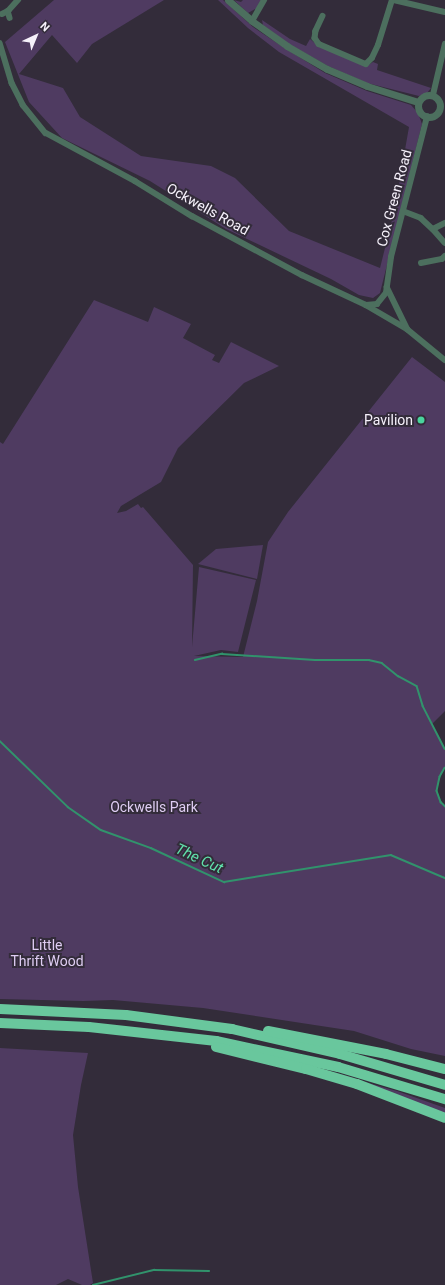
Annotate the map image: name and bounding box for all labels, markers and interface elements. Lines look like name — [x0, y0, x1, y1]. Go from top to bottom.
north arrow — [16, 16, 56, 56]
text: N — [37, 20, 52, 34]
street label: Cox Green Road — [373, 148, 415, 248]
street label: Ockwells Road — [164, 179, 252, 239]
place label: Pavilion — [364, 412, 413, 428]
marker: Pavilion — [416, 415, 426, 425]
park label: Ockwells Park — [110, 799, 198, 815]
water label: The Cut — [172, 840, 226, 878]
park label: Little Thrift Wood — [10, 937, 84, 970]

